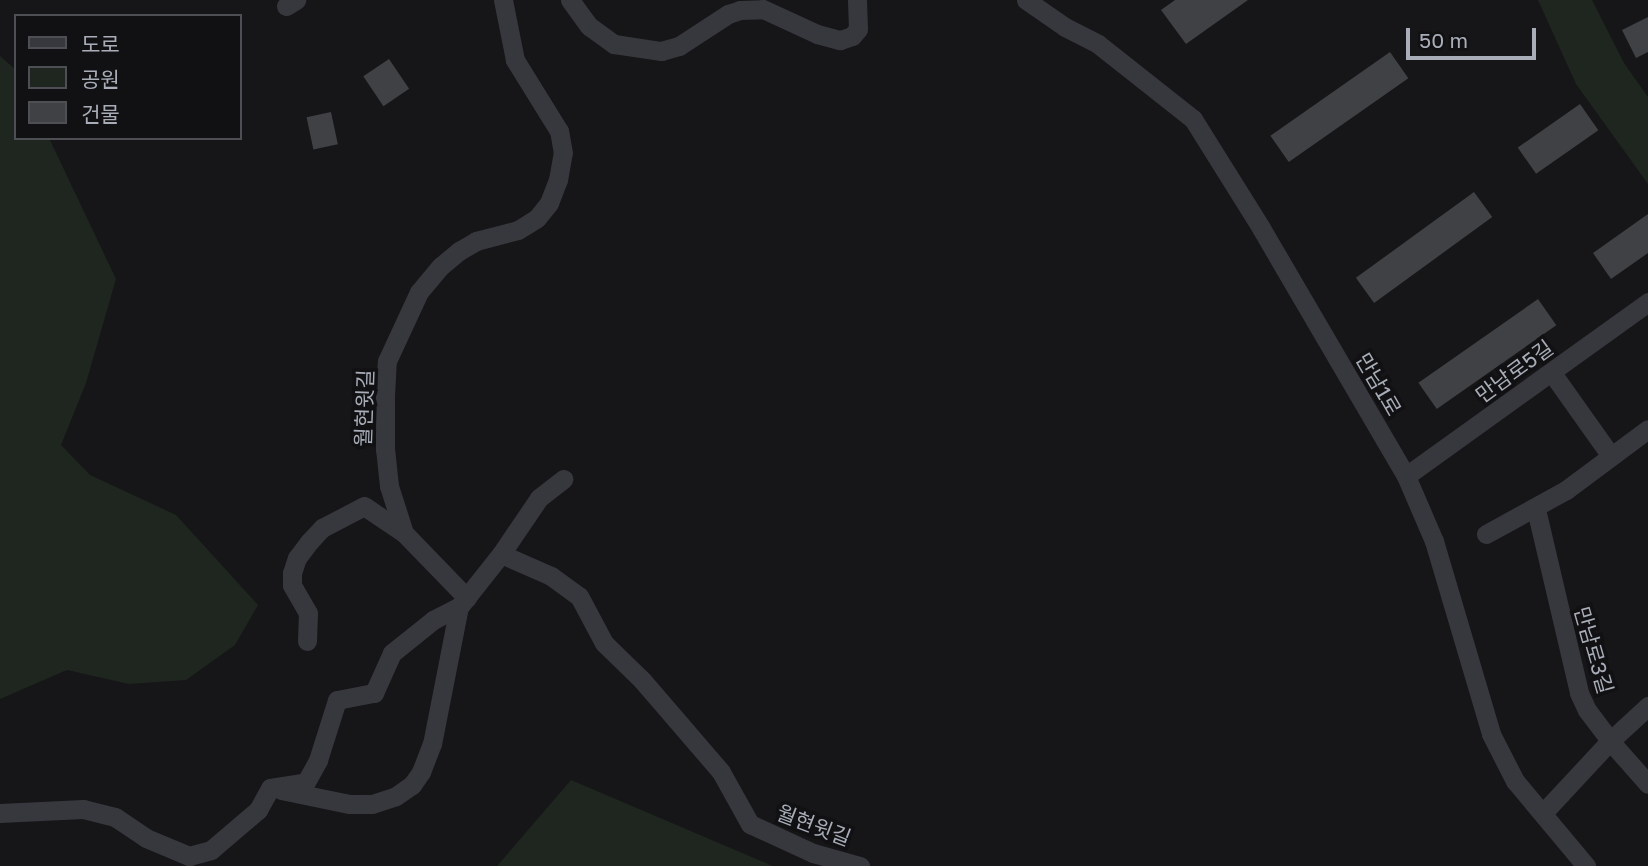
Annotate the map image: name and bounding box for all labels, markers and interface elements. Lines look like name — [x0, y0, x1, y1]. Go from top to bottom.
legend — [14, 14, 242, 140]
scale bar — [1410, 14, 1540, 58]
text: 50 m — [1419, 27, 1468, 53]
text: 도로 — [81, 31, 120, 57]
text: 공원 — [81, 66, 120, 92]
text: 건물 — [81, 101, 120, 127]
street label: 만남로5길 — [1470, 335, 1558, 407]
street label: 만남1로 — [1351, 348, 1407, 420]
street label: 월현윗길 — [350, 369, 378, 447]
street label: 만남로3길 — [1570, 603, 1618, 697]
street label: 월현윗길 — [773, 799, 855, 851]

